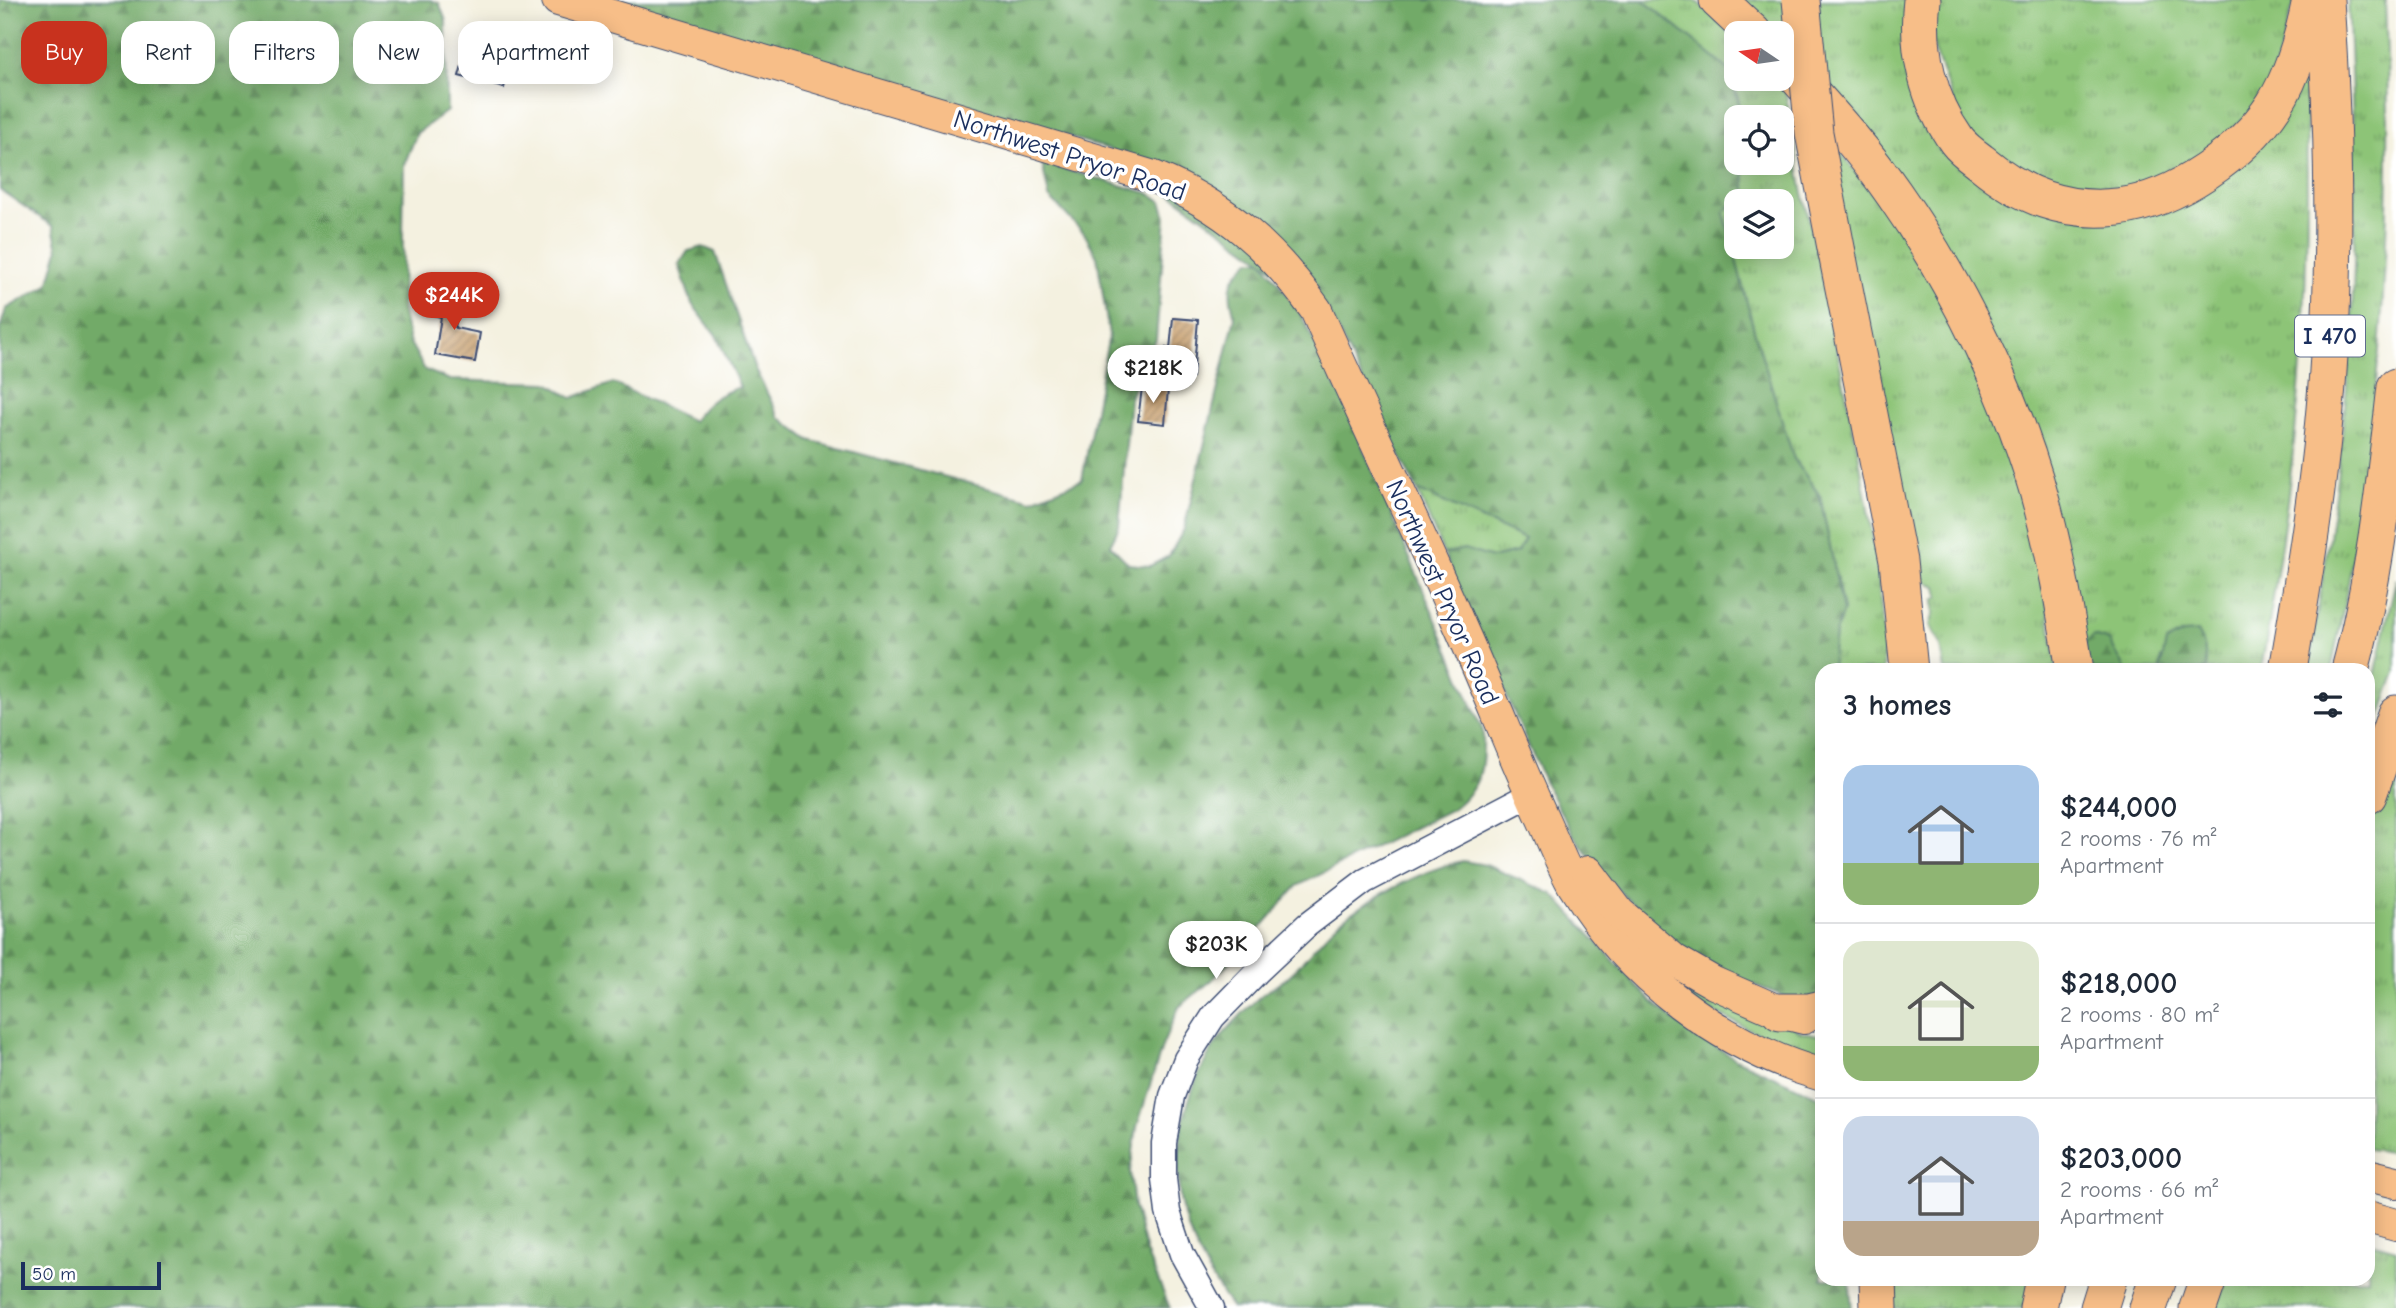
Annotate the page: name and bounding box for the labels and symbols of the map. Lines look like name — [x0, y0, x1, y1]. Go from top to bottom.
north arrow — [1724, 21, 1794, 91]
street label: Northwest Pryor Road — [950, 104, 1190, 208]
pin: $244K — [405, 272, 503, 332]
road number: I 470 — [2295, 316, 2365, 356]
pin: $218K — [1104, 346, 1202, 405]
street label: Northwest Pryor Road — [1379, 475, 1505, 709]
pin: $203K — [1167, 922, 1265, 981]
scale bar — [21, 1259, 161, 1291]

